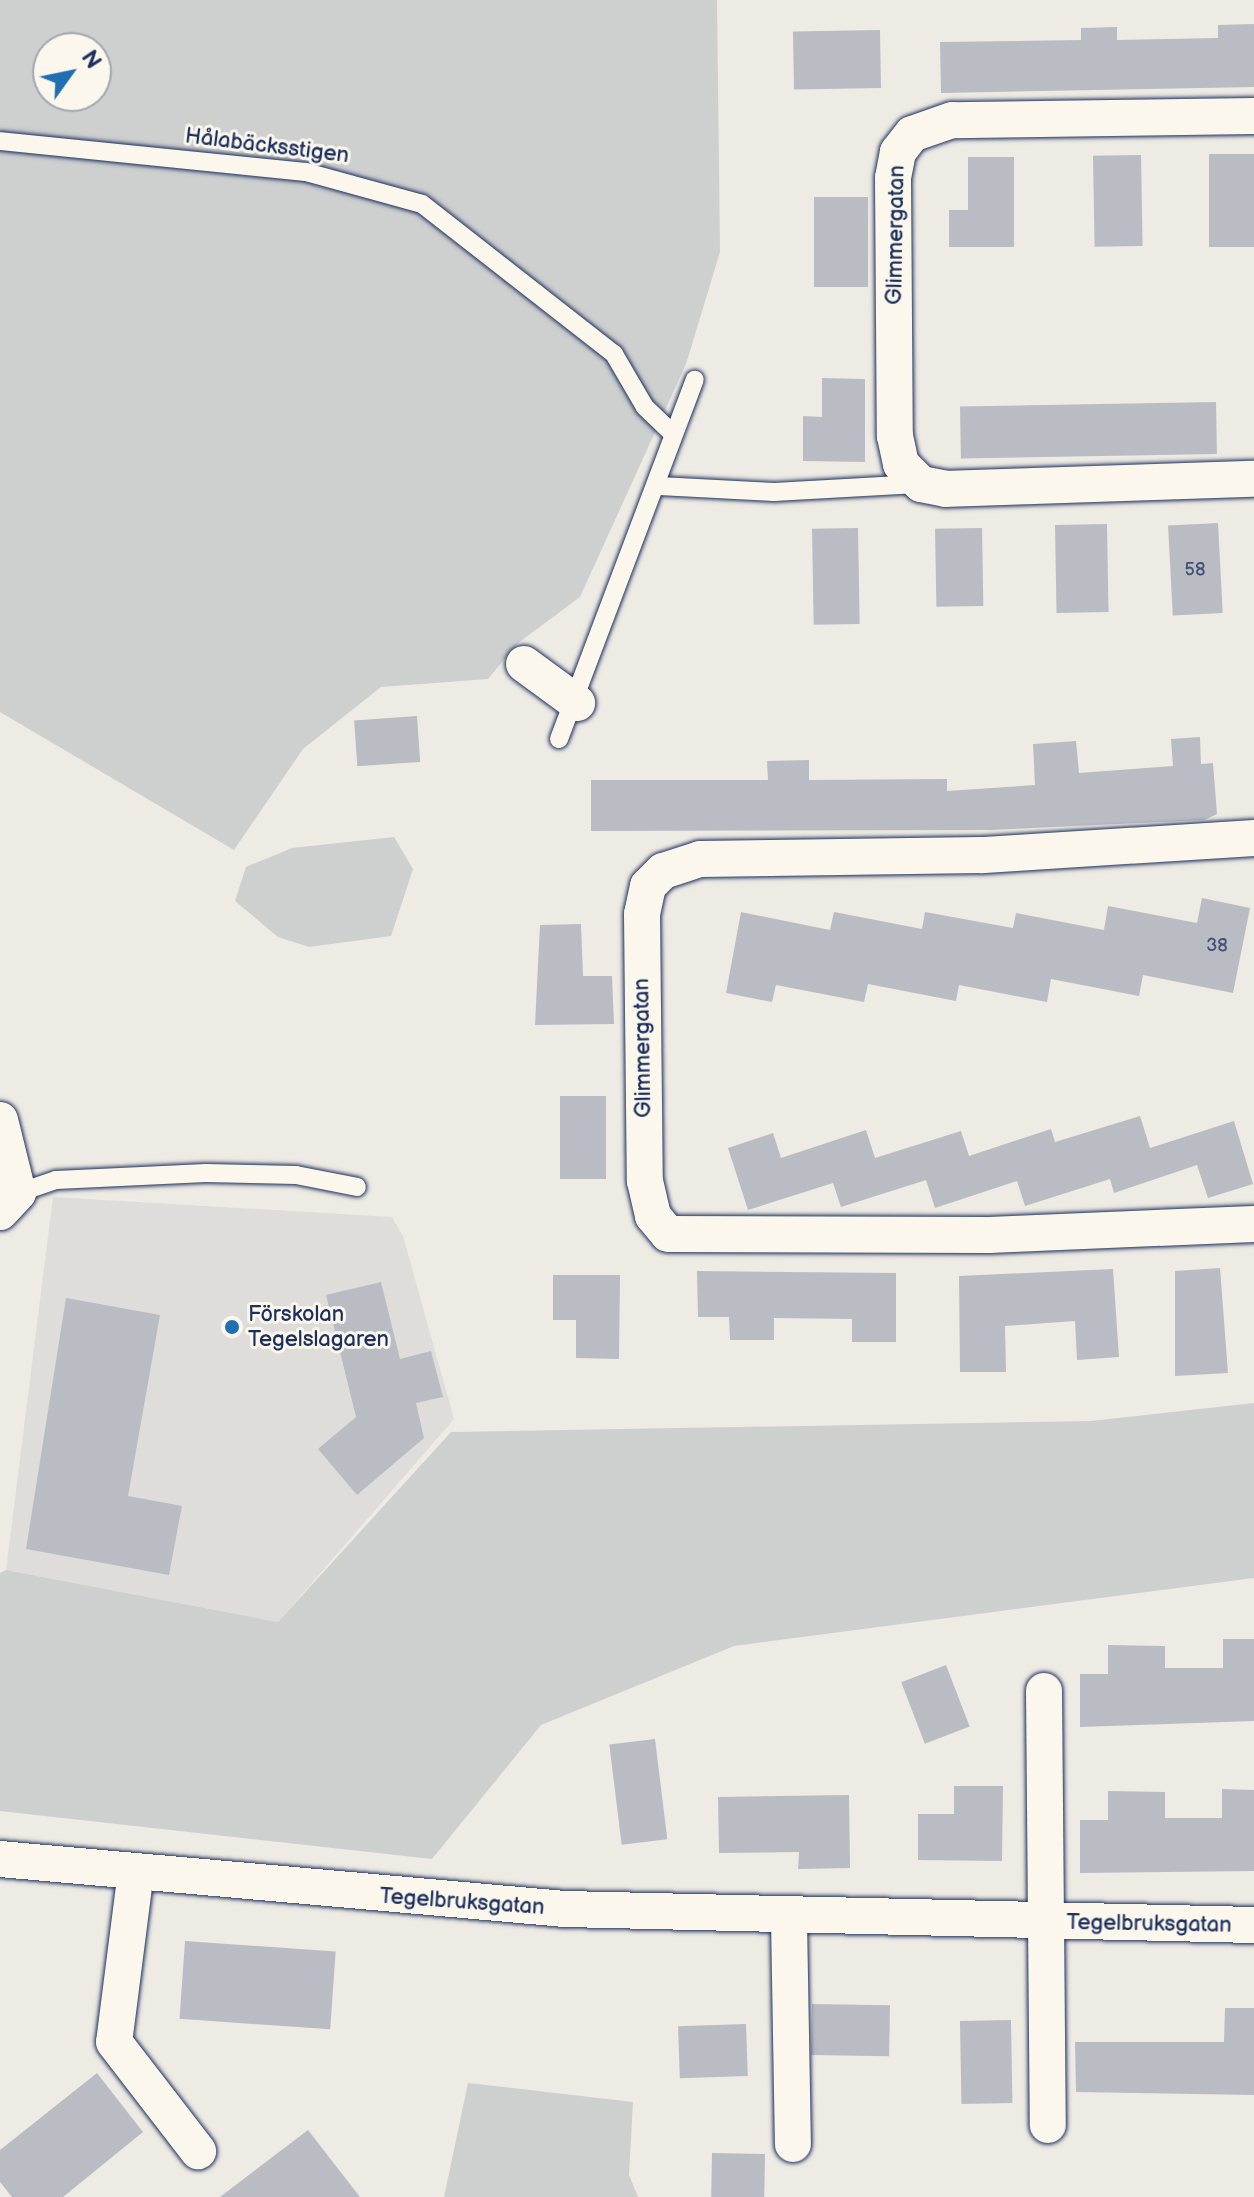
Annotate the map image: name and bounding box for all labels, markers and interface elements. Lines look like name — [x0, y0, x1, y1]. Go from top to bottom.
north arrow — [32, 32, 112, 112]
text: N — [75, 45, 107, 74]
street label: Hålabäcksstigen — [184, 123, 350, 169]
street label: Glimmergatan — [882, 165, 910, 305]
house number: 58 — [1185, 559, 1205, 581]
house number: 38 — [1206, 935, 1228, 957]
street label: Glimmergatan — [629, 978, 657, 1118]
place label: Förskolan Tegelslagaren — [248, 1301, 389, 1352]
marker: Förskolan Tegelslagaren — [223, 1318, 241, 1336]
street label: Tegelbruksgatan — [379, 1883, 545, 1921]
street label: Tegelbruksgatan — [1066, 1909, 1232, 1939]

